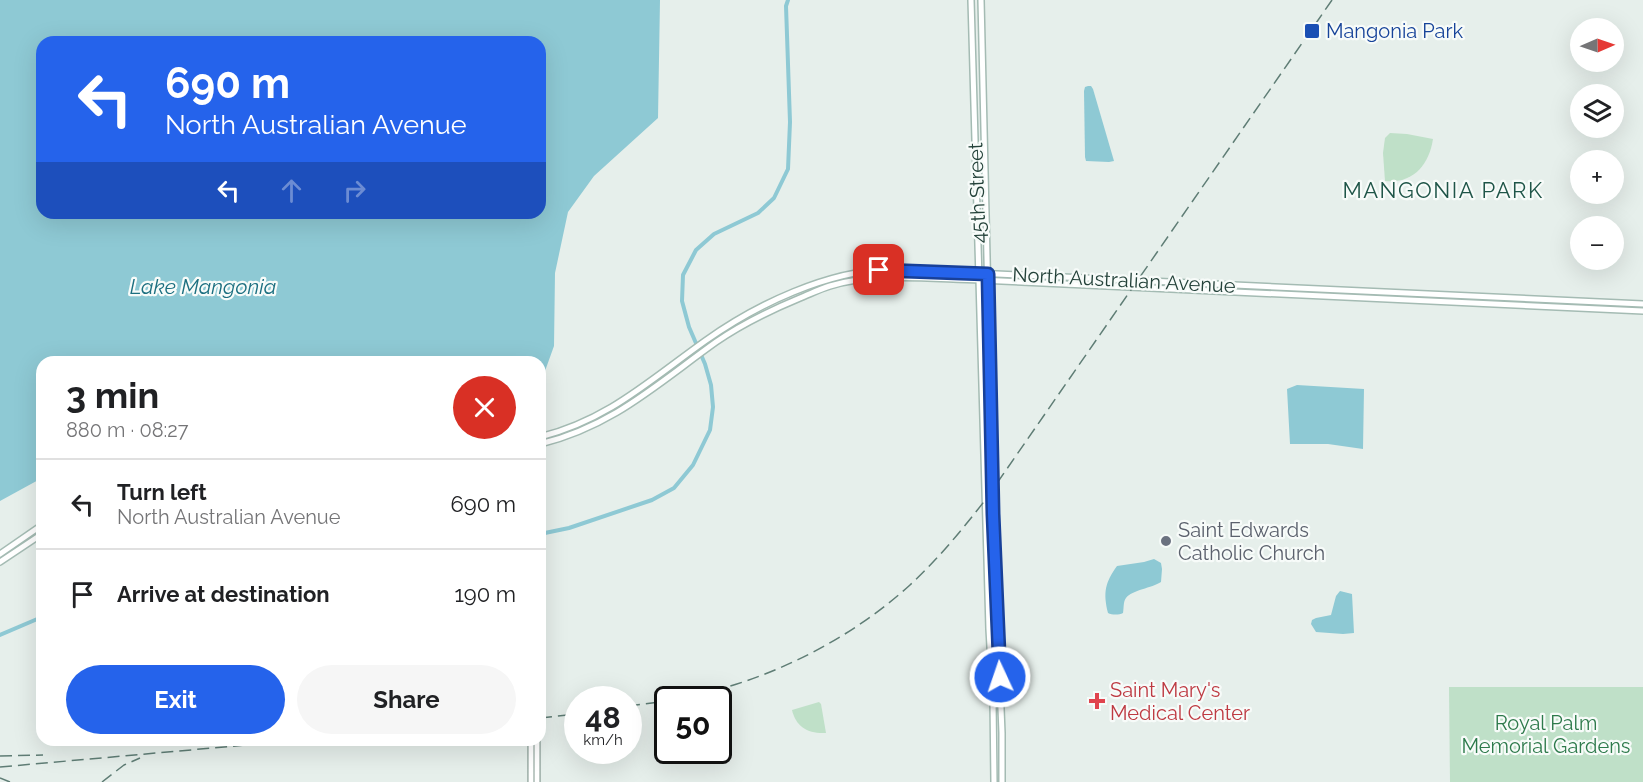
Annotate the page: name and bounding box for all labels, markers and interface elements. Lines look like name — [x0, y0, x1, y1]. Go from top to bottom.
north arrow — [1570, 18, 1624, 72]
map controls — [1570, 18, 1624, 270]
place label: Mangonia Park — [1326, 19, 1464, 43]
marker: Mangonia Park — [1303, 22, 1321, 40]
text: 690 m — [165, 59, 290, 108]
icon: left — [66, 60, 144, 138]
button: layers — [1570, 84, 1624, 138]
text: North Australian Avenue — [165, 109, 467, 140]
street label: 45th Street — [963, 142, 991, 244]
button: + — [1570, 150, 1624, 204]
icon: left — [212, 174, 245, 207]
icon: ahead — [275, 174, 308, 207]
icon: right — [338, 174, 371, 207]
district label: MANGONIA PARK — [1342, 177, 1544, 203]
button: − — [1570, 216, 1624, 270]
pin — [853, 244, 904, 295]
icon: arrive — [862, 253, 895, 286]
street label: North Australian Avenue — [1012, 262, 1236, 298]
water label: Lake Mangonia — [130, 274, 276, 299]
text: 3 min — [66, 374, 159, 416]
button: close — [453, 376, 516, 439]
text: 880 m · 08:27 — [66, 418, 188, 442]
text: Turn left — [117, 479, 207, 505]
icon: left — [66, 488, 99, 521]
text: 690 m — [451, 491, 516, 517]
text: North Australian Avenue — [117, 505, 340, 529]
place label: Saint Edwards Catholic Church — [1178, 518, 1325, 565]
marker: Saint Edwards Catholic Church — [1159, 534, 1173, 548]
icon: arrive — [66, 578, 99, 611]
text: Arrive at destination — [117, 581, 330, 607]
text: 190 m — [454, 581, 516, 607]
position arrow — [968, 645, 1032, 709]
button: Exit — [66, 665, 285, 734]
button: Share — [297, 665, 516, 734]
place label: Saint Mary's Medical Center — [1110, 678, 1250, 725]
speed limit sign: 50 — [654, 686, 732, 764]
marker: Saint Mary's Medical Center — [1088, 692, 1106, 710]
text: 48 — [585, 700, 621, 735]
park label: Royal Palm Memorial Gardens — [1461, 711, 1631, 758]
text: km/h — [583, 731, 623, 749]

